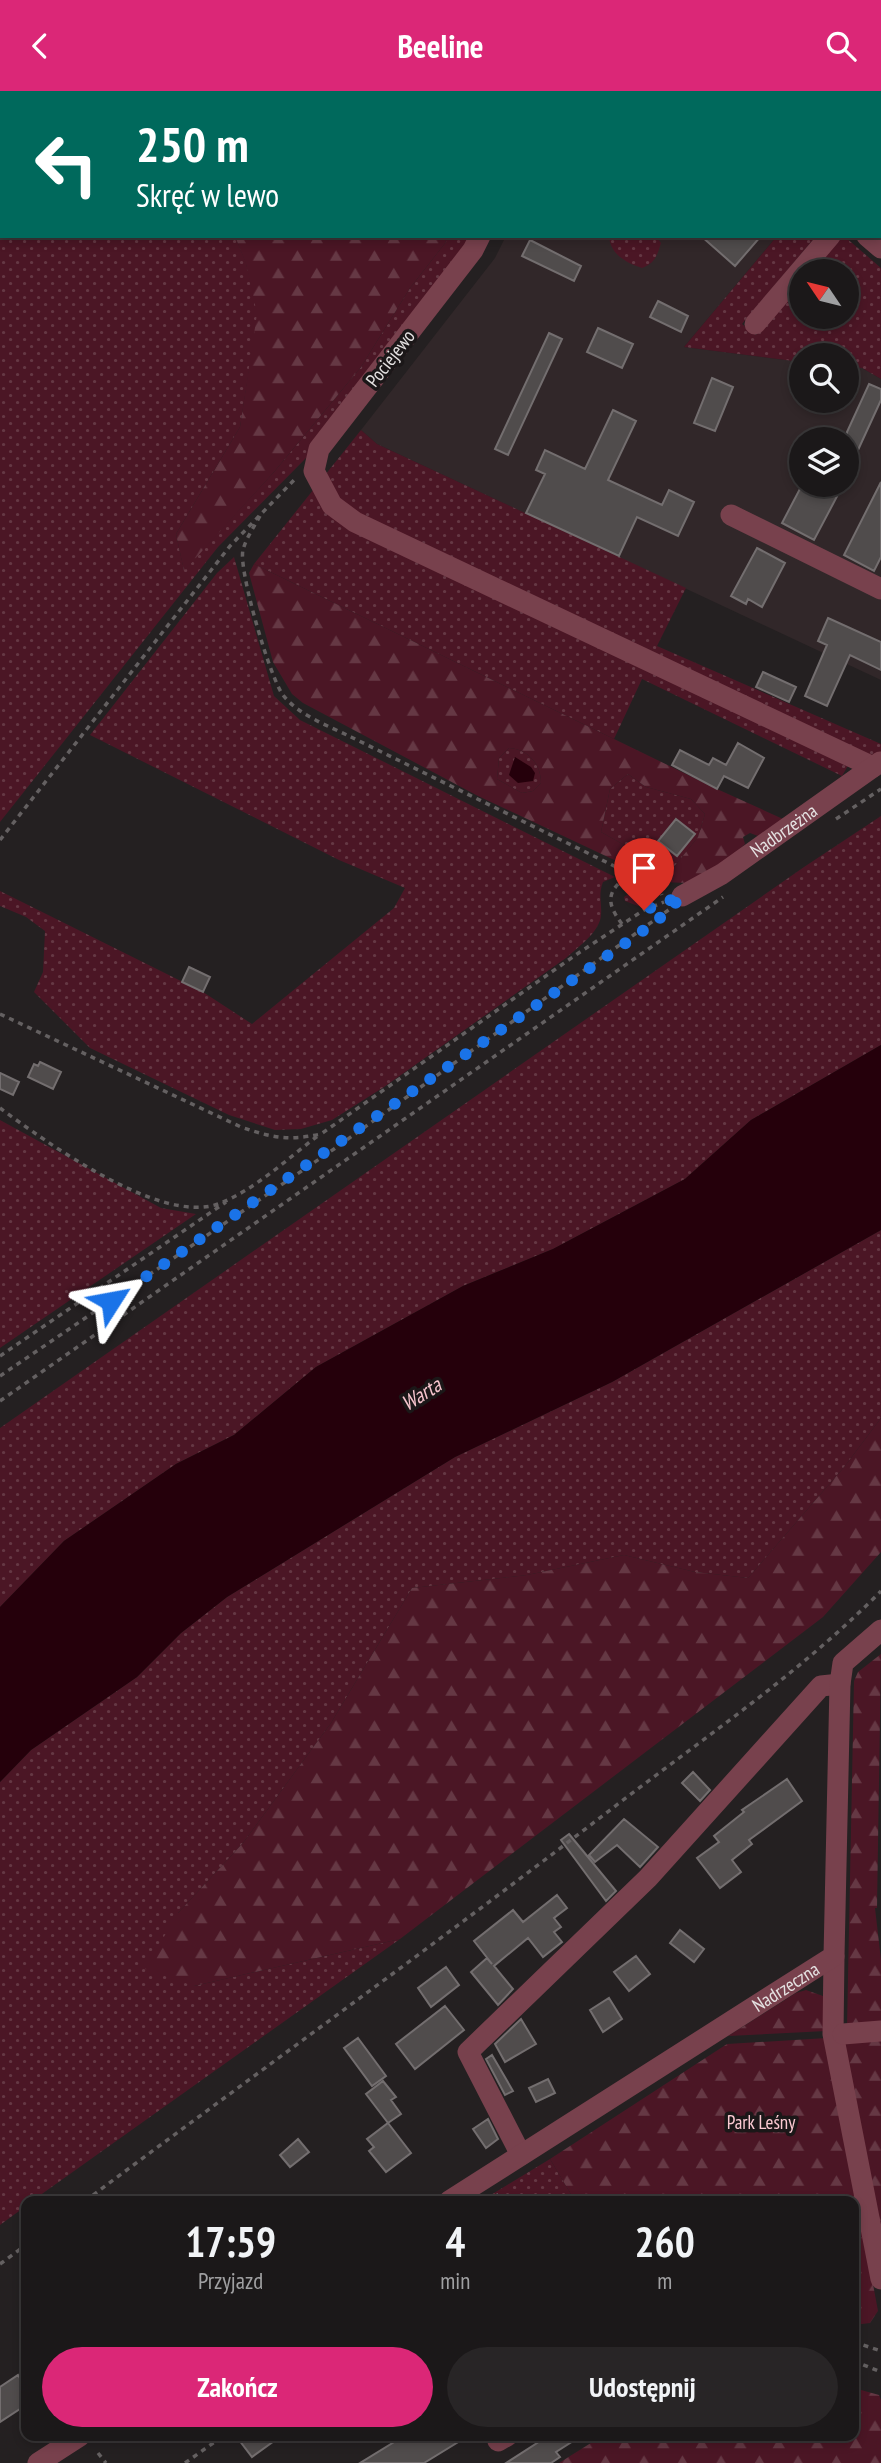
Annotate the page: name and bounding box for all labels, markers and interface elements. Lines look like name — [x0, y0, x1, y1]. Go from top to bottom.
text: Beeline — [397, 25, 484, 67]
icon: back — [21, 27, 59, 65]
icon: search — [822, 27, 860, 65]
text: 250 m — [136, 112, 249, 176]
icon: left — [21, 119, 112, 210]
text: Skręć w lewo — [136, 174, 279, 216]
north arrow — [789, 259, 859, 329]
map controls — [789, 259, 859, 497]
street label: Pociejewo — [360, 325, 420, 391]
button: search — [789, 343, 859, 413]
button: layers — [789, 427, 859, 497]
street label: Nadbrzeżna — [745, 798, 822, 862]
pin — [614, 838, 674, 910]
icon: arrive — [625, 849, 663, 887]
position arrow — [74, 1264, 148, 1338]
water label: Warta — [396, 1371, 447, 1417]
street label: Nadrzeczna — [748, 1957, 824, 2017]
park label: Park Leśny — [727, 2110, 796, 2134]
text: 17:59 — [185, 2214, 276, 2269]
text: 4 — [445, 2214, 465, 2269]
text: 260 — [635, 2214, 695, 2269]
text: Przyjazd — [198, 2266, 263, 2295]
text: min — [440, 2266, 470, 2295]
text: m — [657, 2266, 672, 2295]
button: Zakończ — [42, 2347, 433, 2427]
button: Udostępnij — [447, 2347, 838, 2427]

